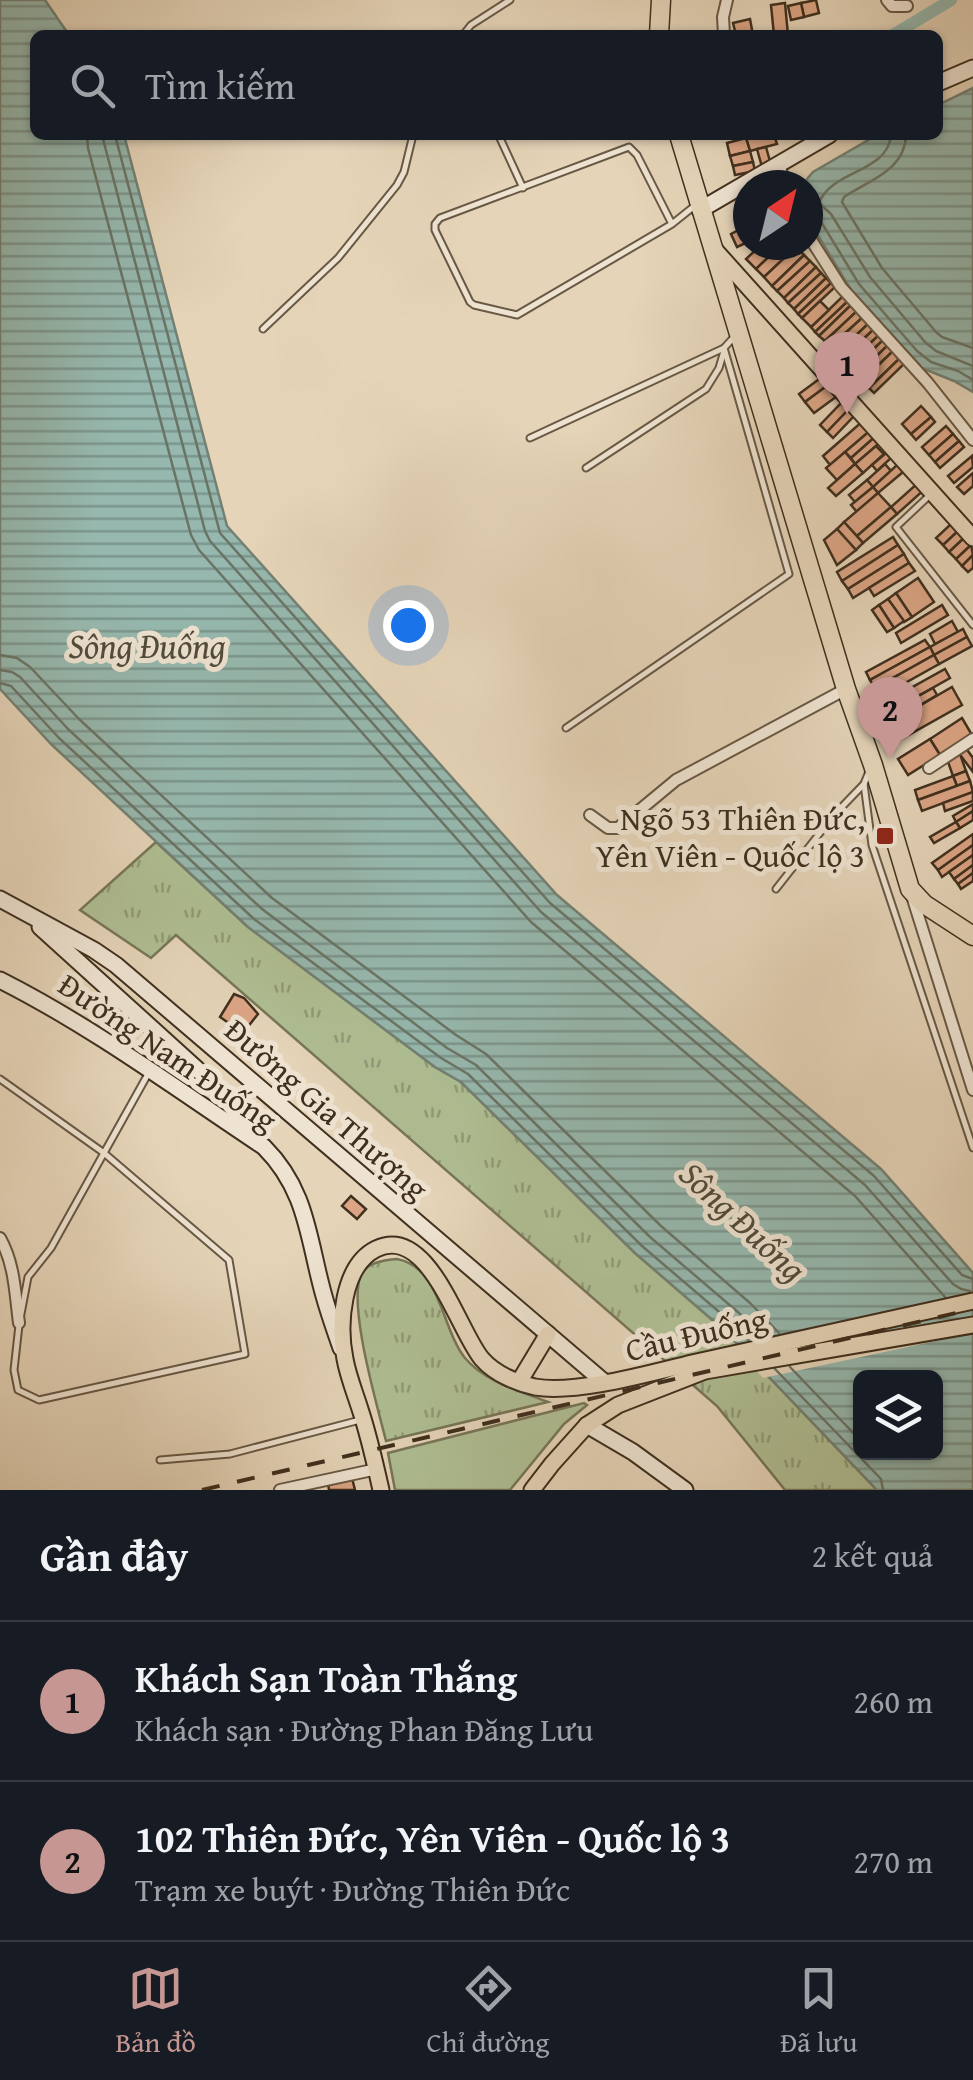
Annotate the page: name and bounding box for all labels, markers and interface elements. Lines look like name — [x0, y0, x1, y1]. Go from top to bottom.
search box — [30, 30, 943, 140]
text: Tìm kiếm — [145, 57, 295, 113]
icon: search — [65, 58, 120, 113]
north arrow — [733, 170, 823, 260]
pin: 1 — [814, 332, 880, 414]
your location — [383, 600, 434, 651]
water label: Sông Đuống — [68, 620, 226, 671]
pin: 2 — [858, 676, 922, 759]
place label: Ngõ 53 Thiên Đức, Yên Viên - Quốc lộ 3 — [596, 795, 865, 879]
marker: Ngõ 53 Thiên Đức, Yên Viên - Quốc lộ 3 — [874, 825, 896, 847]
street label: Đường Nam Đuống — [49, 961, 287, 1143]
street label: Đường Gia Thượng — [215, 1007, 439, 1211]
water label: Sông Đuống — [668, 1149, 818, 1293]
street label: Cầu Đuống — [621, 1295, 771, 1373]
map controls — [853, 1370, 943, 1460]
button: layers — [853, 1370, 943, 1460]
text: Gần đây — [40, 1525, 188, 1586]
text: 2 kết quả — [812, 1532, 933, 1579]
text: Khách Sạn Toàn Thắng — [135, 1650, 517, 1706]
text: 1 — [64, 1678, 81, 1725]
text: 260 m — [854, 1678, 933, 1725]
text: Khách sạn · Đường Phan Đăng Lưu — [135, 1706, 593, 1753]
text: 102 Thiên Đức, Yên Viên - Quốc lộ 3 — [135, 1810, 730, 1866]
text: 2 — [64, 1838, 81, 1885]
text: 270 m — [854, 1838, 933, 1885]
text: Trạm xe buýt · Đường Thiên Đức — [135, 1866, 570, 1913]
tab: Bản đồ — [115, 1961, 196, 2062]
tab: Chỉ đường — [427, 1961, 549, 2062]
tab: Đã lưu — [780, 1961, 858, 2062]

